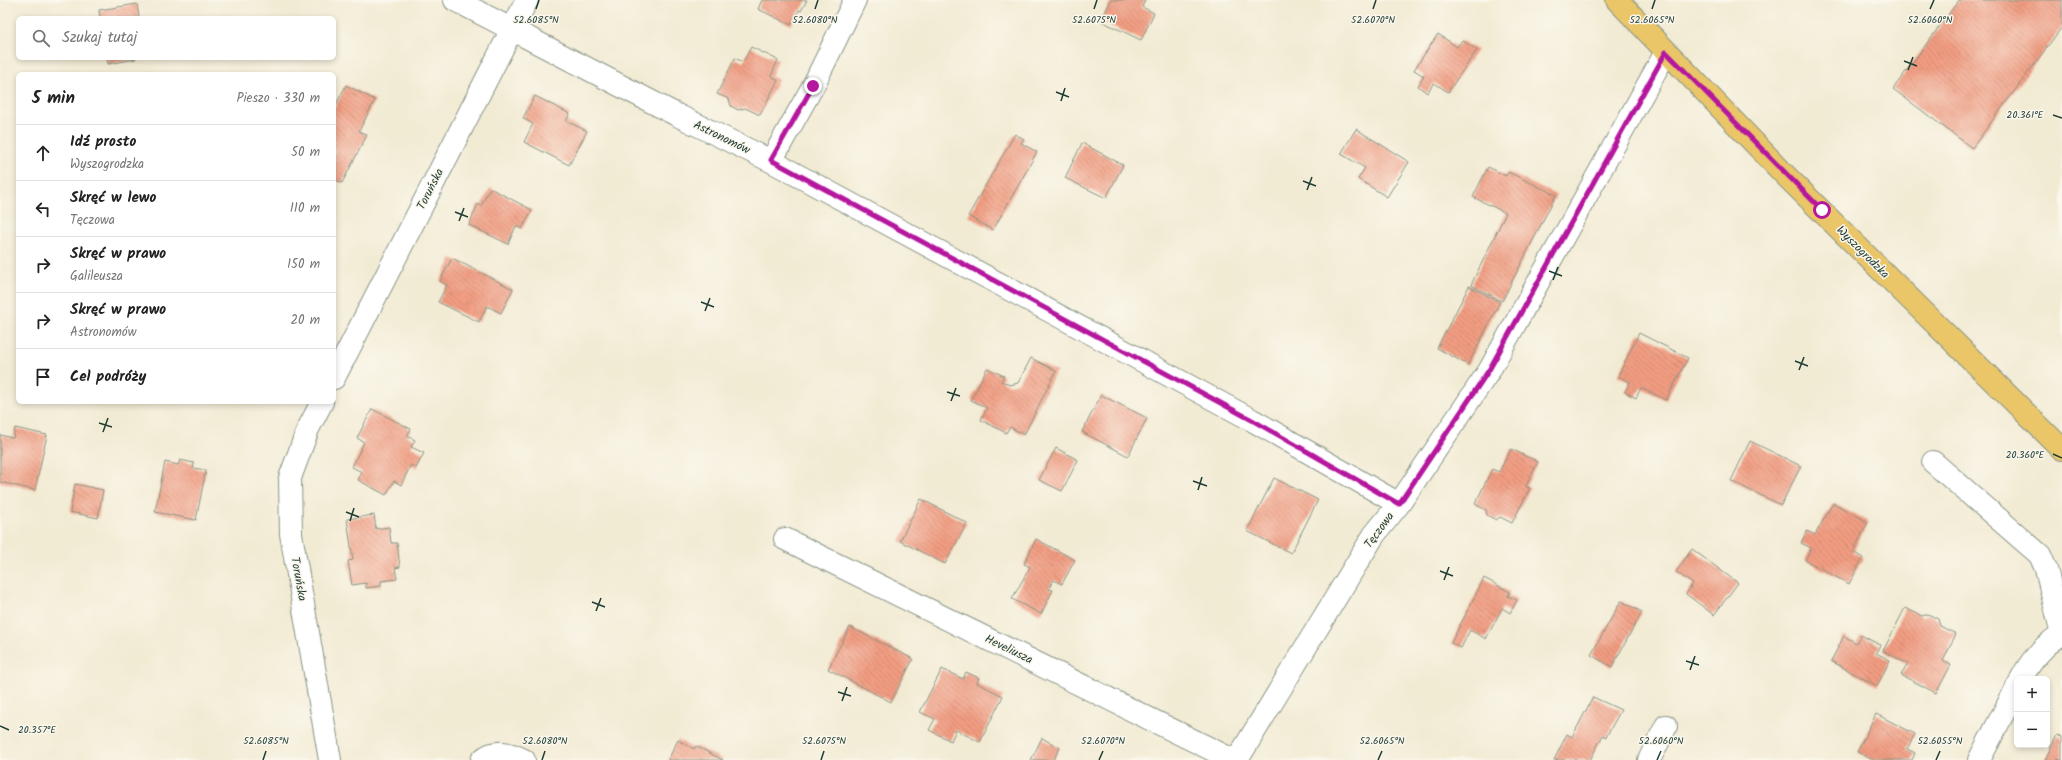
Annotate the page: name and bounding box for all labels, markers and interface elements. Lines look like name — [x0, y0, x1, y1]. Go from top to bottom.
text: 52.6085°N — [513, 12, 559, 28]
text: 52.6080°N — [792, 12, 838, 28]
text: 52.6075°N — [1072, 12, 1116, 28]
text: 52.6070°N — [1351, 12, 1395, 28]
text: 52.6065°N — [1629, 12, 1675, 28]
text: 52.6060°N — [1908, 12, 1953, 28]
search box — [16, 16, 336, 60]
text: Szukaj tutaj — [62, 26, 137, 50]
icon: search — [30, 27, 52, 49]
route end — [804, 77, 822, 95]
text: 5 min — [32, 85, 75, 112]
text: Pieszo · 330 m — [236, 88, 320, 109]
text: 20.361°E — [2007, 107, 2045, 123]
street label: Astronomów — [690, 115, 754, 160]
text: Idź prosto — [70, 130, 136, 154]
icon: ahead — [32, 142, 54, 164]
text: 50 m — [291, 142, 320, 163]
text: Wyszogrodzka — [70, 154, 144, 175]
street label: Toruńska — [412, 165, 449, 213]
text: Skręć w lewo — [70, 186, 156, 210]
icon: left — [32, 198, 54, 220]
text: 110 m — [290, 198, 320, 219]
route start — [1813, 201, 1831, 219]
text: Tęczowa — [70, 210, 115, 231]
street label: Wyszogrodzka — [1832, 221, 1894, 284]
text: Skręć w prawo — [70, 242, 166, 266]
icon: right — [32, 254, 54, 276]
text: 150 m — [287, 254, 320, 275]
text: Galileusza — [70, 266, 123, 287]
text: Skręć w prawo — [70, 298, 166, 322]
icon: right — [32, 310, 54, 332]
text: 20 m — [290, 310, 320, 331]
text: Astronomów — [70, 322, 136, 343]
text: Cel podróży — [70, 365, 146, 389]
icon: arrive — [32, 366, 54, 388]
text: 20.360°E — [2006, 447, 2045, 463]
street label: Tęczowa — [1360, 508, 1399, 553]
street label: Toruńska — [285, 556, 312, 603]
street label: Heveliusza — [981, 630, 1036, 669]
map controls — [2014, 676, 2050, 748]
button: + — [2014, 676, 2050, 712]
button: − — [2014, 712, 2050, 748]
text: 20.357°E — [18, 722, 57, 738]
text: 52.6085°N — [243, 733, 289, 749]
text: 52.6080°N — [522, 733, 568, 749]
text: 52.6075°N — [802, 733, 846, 749]
text: 52.6070°N — [1081, 733, 1125, 749]
text: 52.6065°N — [1359, 733, 1405, 749]
text: 52.6060°N — [1639, 733, 1684, 749]
text: 52.6055°N — [1917, 733, 1963, 749]

